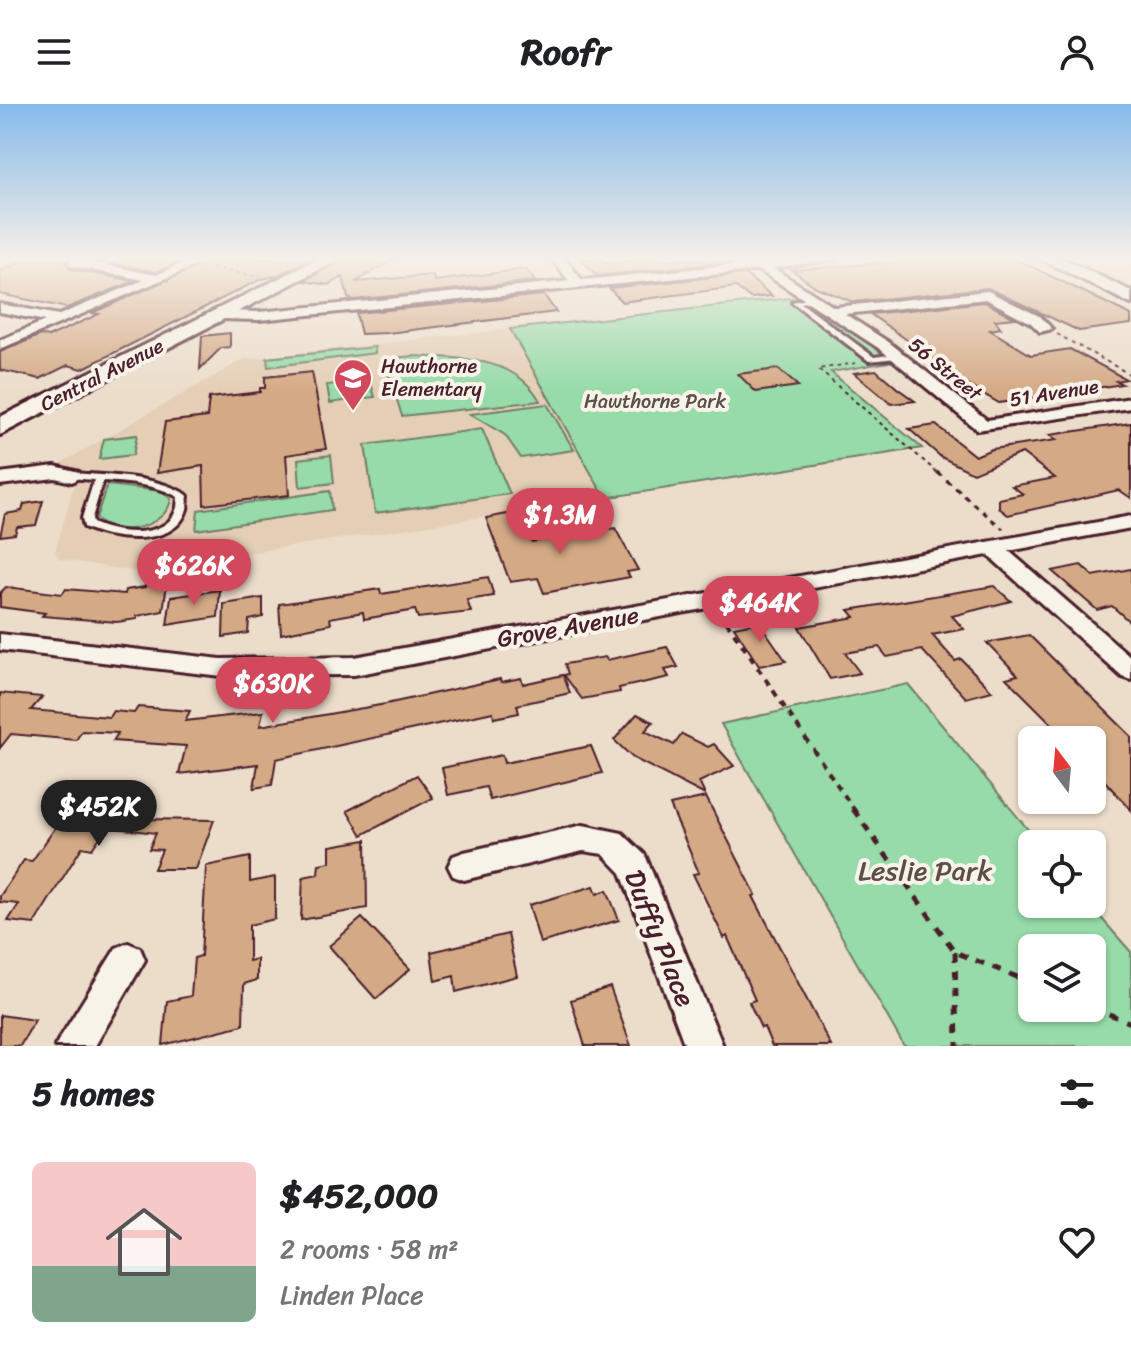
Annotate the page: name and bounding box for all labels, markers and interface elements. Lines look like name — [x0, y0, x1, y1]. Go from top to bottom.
text: Roofr — [521, 20, 610, 84]
icon: menu — [32, 30, 76, 74]
icon: person — [1055, 30, 1099, 74]
street label: 56 Street — [900, 328, 991, 411]
street label: Central Avenue — [34, 329, 170, 421]
place label: Hawthorne Elementary — [381, 349, 483, 407]
school or university icon: Hawthorne Elementary — [332, 357, 374, 412]
street label: 51 Avenue — [1007, 369, 1101, 417]
park label: Hawthorne Park — [584, 384, 726, 419]
pin: $1.3M — [504, 488, 616, 556]
text: $1.3M — [524, 491, 596, 537]
pin: $626K — [138, 539, 250, 607]
text: $626K — [155, 542, 233, 588]
pin: $464K — [704, 576, 816, 644]
text: $464K — [720, 579, 800, 625]
street label: Grove Avenue — [494, 594, 642, 660]
pin: $630K — [217, 657, 329, 725]
text: $630K — [234, 660, 312, 706]
north arrow — [1018, 726, 1106, 814]
map controls — [1018, 726, 1106, 1022]
pin: $452K — [43, 780, 155, 848]
text: $452K — [59, 783, 139, 829]
button: locate — [1018, 830, 1106, 918]
park label: Leslie Park — [858, 846, 992, 895]
street label: Duffy Place — [610, 862, 710, 1014]
button: layers — [1018, 934, 1106, 1022]
text: 5 homes — [32, 1064, 154, 1124]
icon: filters — [1055, 1072, 1099, 1116]
text: $452,000 — [280, 1166, 438, 1226]
icon: home — [96, 1194, 192, 1290]
icon: heart — [1055, 1220, 1099, 1264]
text: 2 rooms · 58 m² — [280, 1226, 458, 1272]
text: Linden Place — [280, 1272, 424, 1318]

